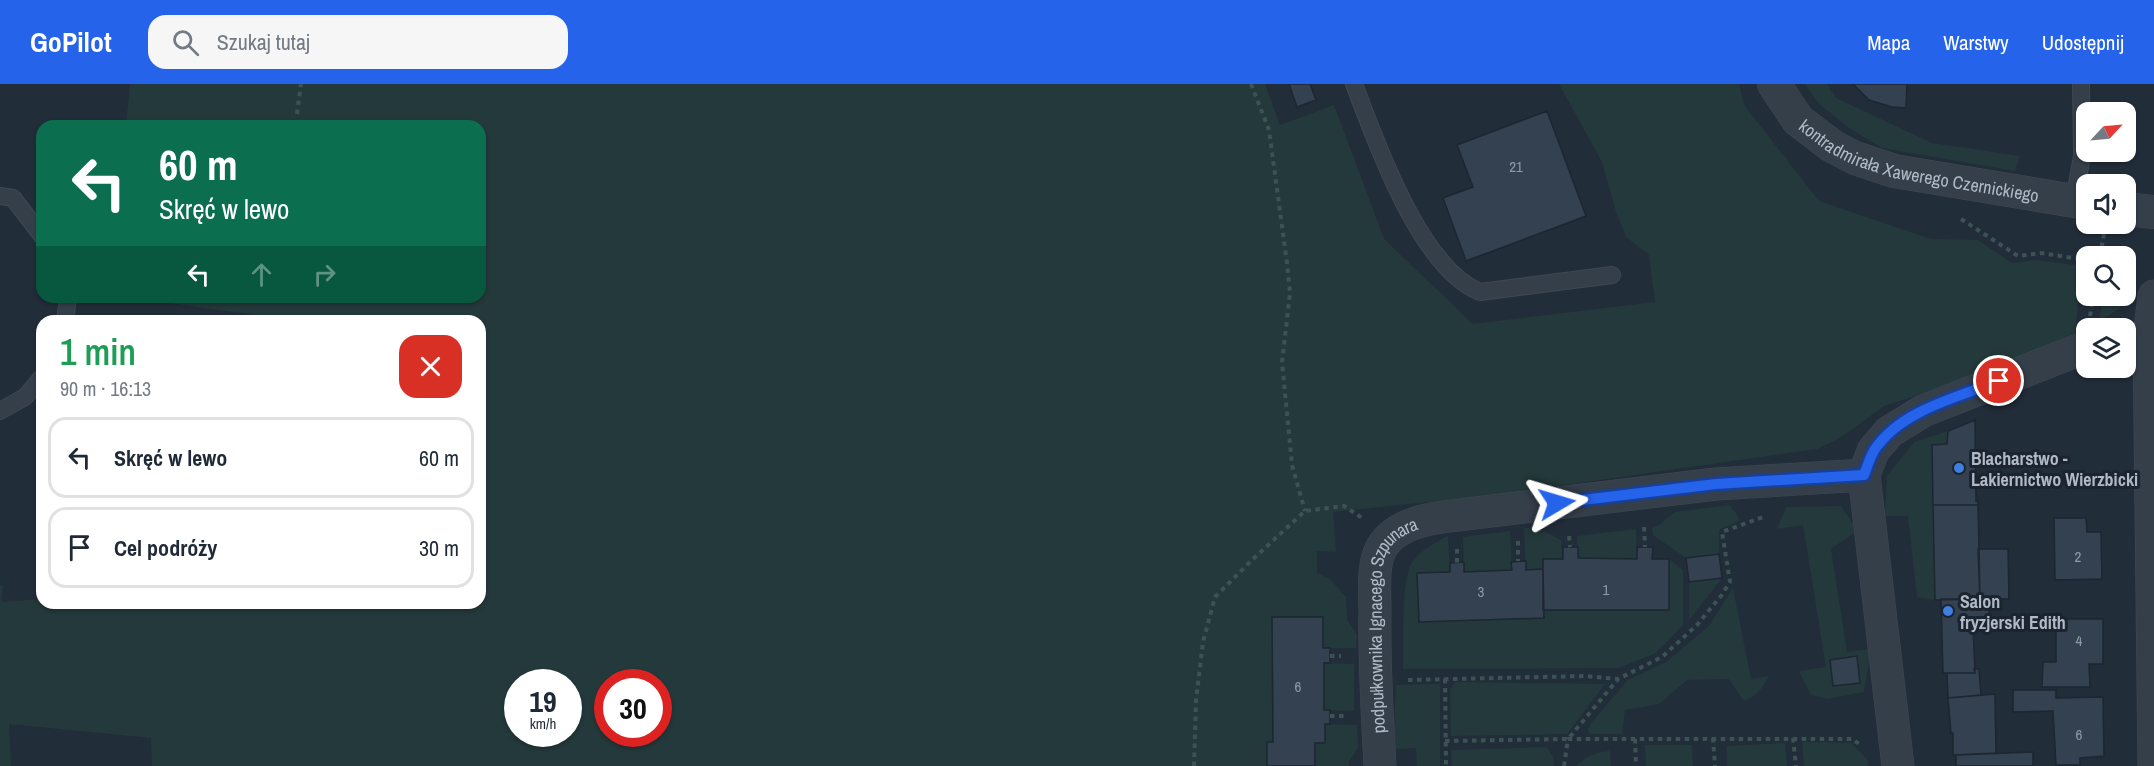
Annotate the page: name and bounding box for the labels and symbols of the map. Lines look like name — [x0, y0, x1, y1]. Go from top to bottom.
north arrow — [2076, 102, 2136, 162]
street label: kontradmirała Xawerego Czernickiego — [1794, 113, 2041, 207]
house number: 21 — [1509, 156, 1523, 177]
pin — [1973, 355, 2024, 406]
place label: Blacharstwo - Lakiernictwo Wierzbicki — [1971, 446, 2138, 492]
marker: Blacharstwo - Lakiernictwo Wierzbicki — [1952, 461, 1966, 475]
position arrow — [1525, 471, 1589, 535]
street label: podpułkownika Ignacego Szpunara — [1362, 511, 1421, 734]
house number: 2 — [2075, 546, 2082, 567]
house number: 1 — [1603, 579, 1610, 600]
house number: 3 — [1478, 581, 1485, 602]
place label: Salon fryzjerski Edith — [1960, 589, 2066, 635]
marker: Salon fryzjerski Edith — [1941, 604, 1955, 618]
house number: 4 — [2076, 630, 2083, 651]
speed limit sign: 30 — [594, 669, 672, 747]
house number: 6 — [1295, 676, 1302, 697]
house number: 6 — [2076, 724, 2083, 745]

